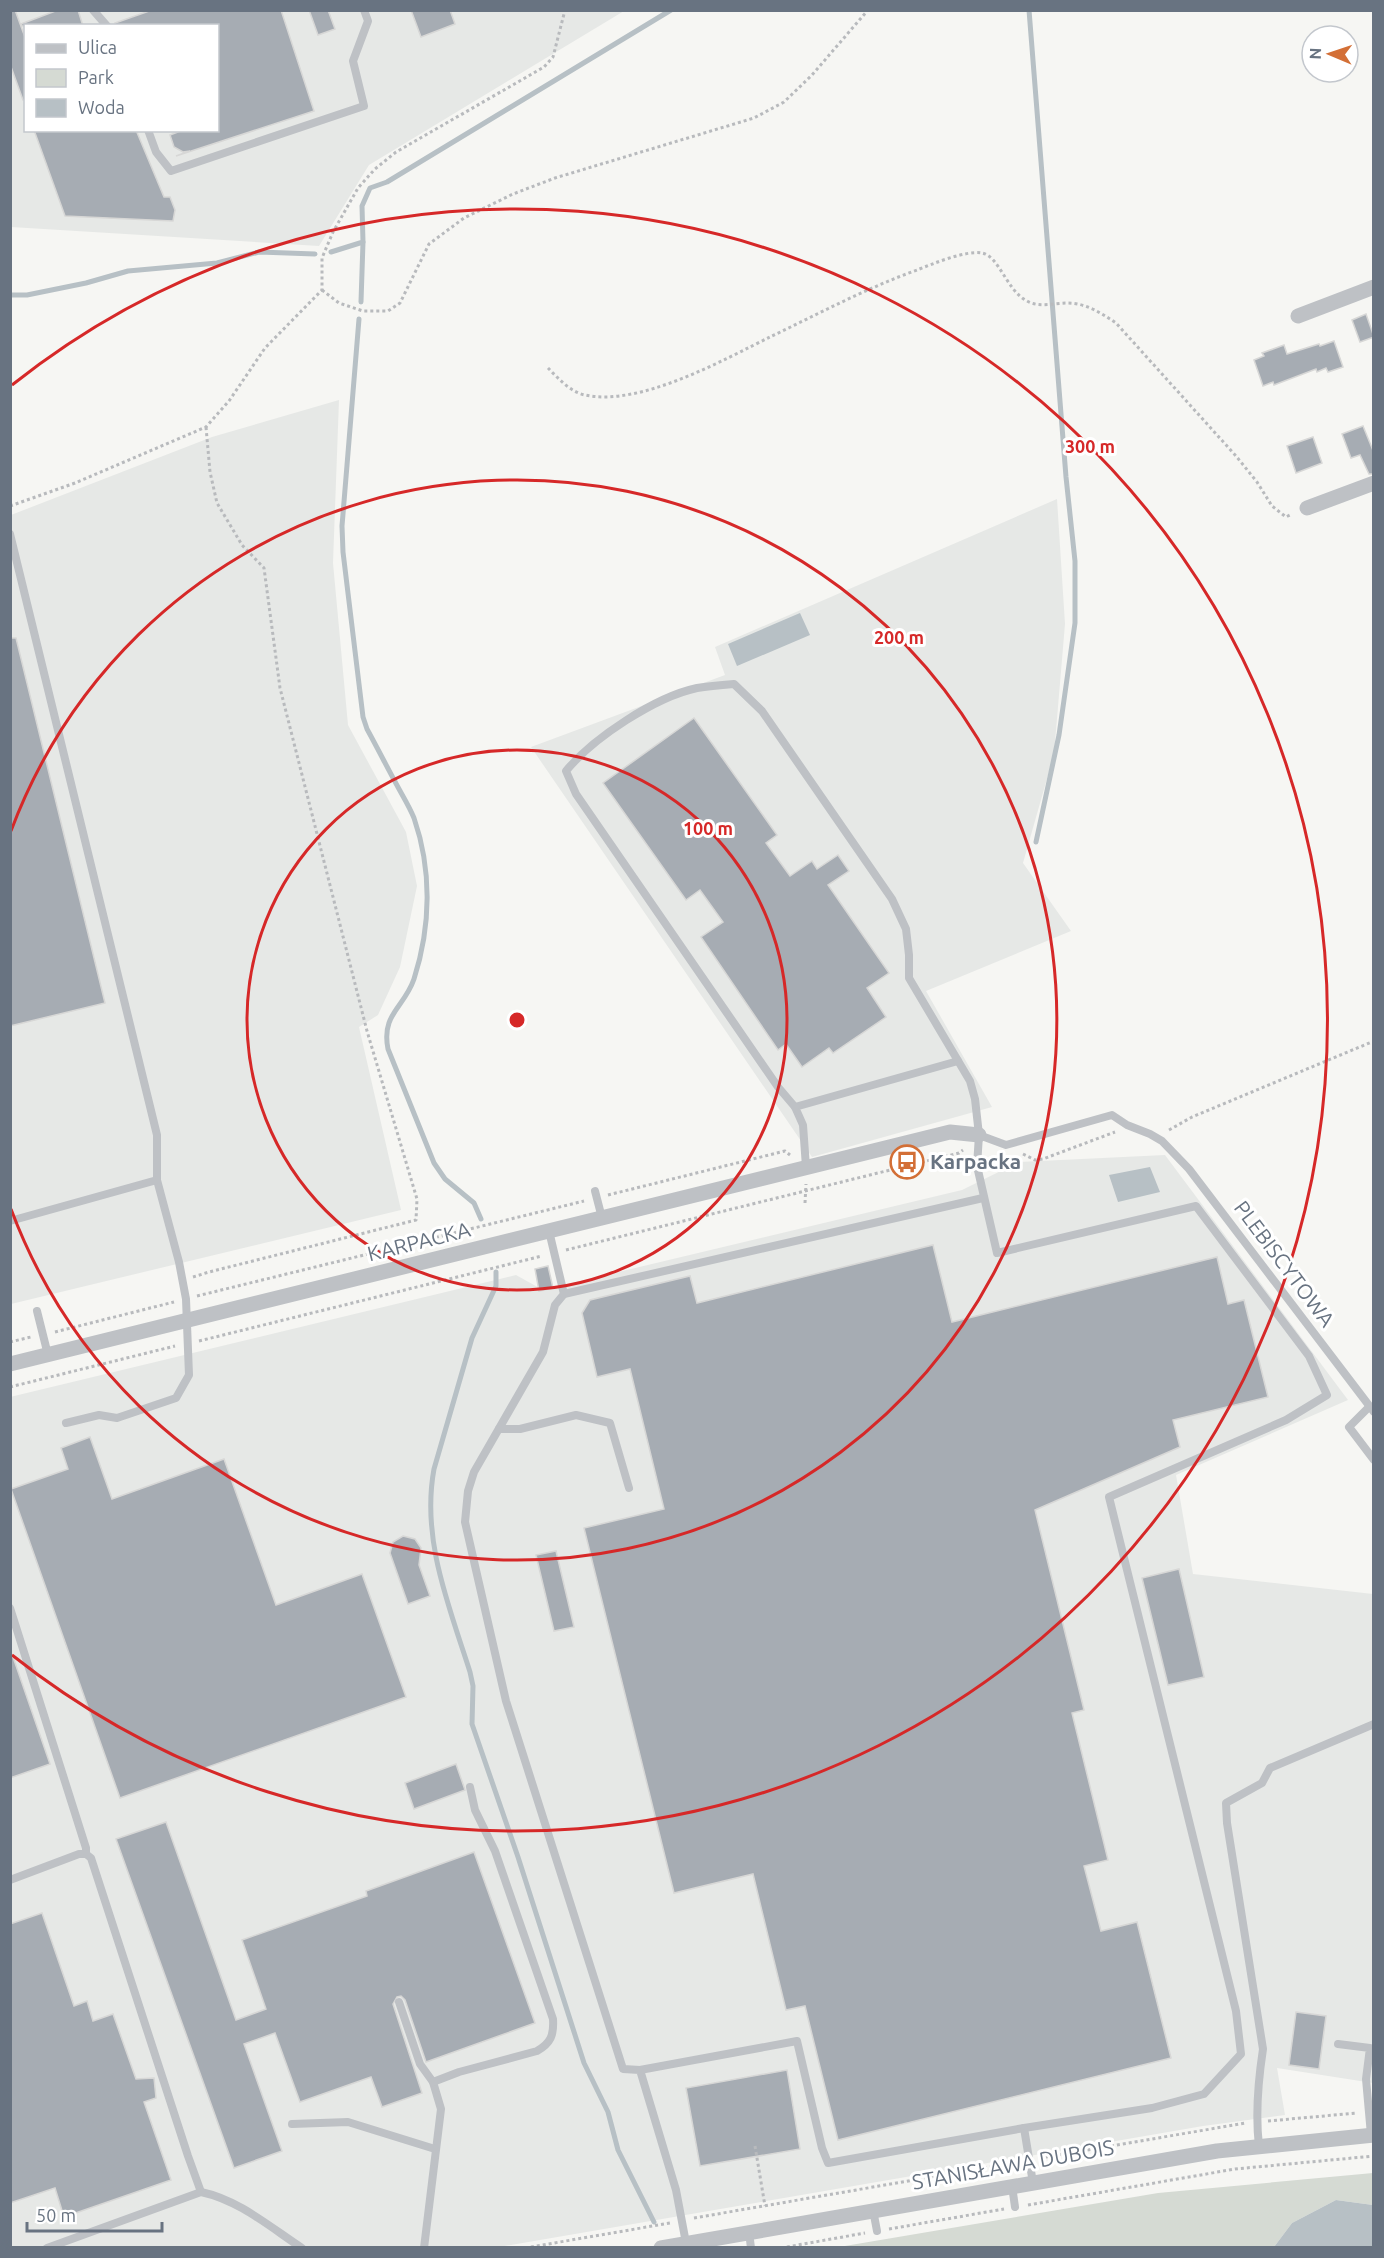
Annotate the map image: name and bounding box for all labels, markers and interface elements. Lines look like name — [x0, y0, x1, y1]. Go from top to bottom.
legend — [24, 24, 219, 132]
north arrow — [1300, 24, 1360, 84]
text: Ulica — [78, 37, 117, 57]
text: N — [1306, 47, 1324, 60]
text: Park — [78, 67, 114, 87]
text: Woda — [78, 97, 125, 117]
text: 300 m — [1065, 436, 1115, 456]
text: 200 m — [874, 627, 924, 647]
text: 100 m — [683, 818, 733, 838]
centre of rings — [507, 1010, 527, 1030]
bus stop icon: Karpacka — [889, 1144, 925, 1180]
place label: Karpacka — [930, 1149, 1021, 1173]
street label: PLEBISCYTOWA — [1230, 1196, 1340, 1331]
street label: KARPACKA — [365, 1217, 473, 1265]
street label: STANISŁAWA DUBOIS — [910, 2134, 1116, 2194]
scale bar — [27, 2195, 162, 2233]
text: 50 m — [36, 2205, 76, 2225]

